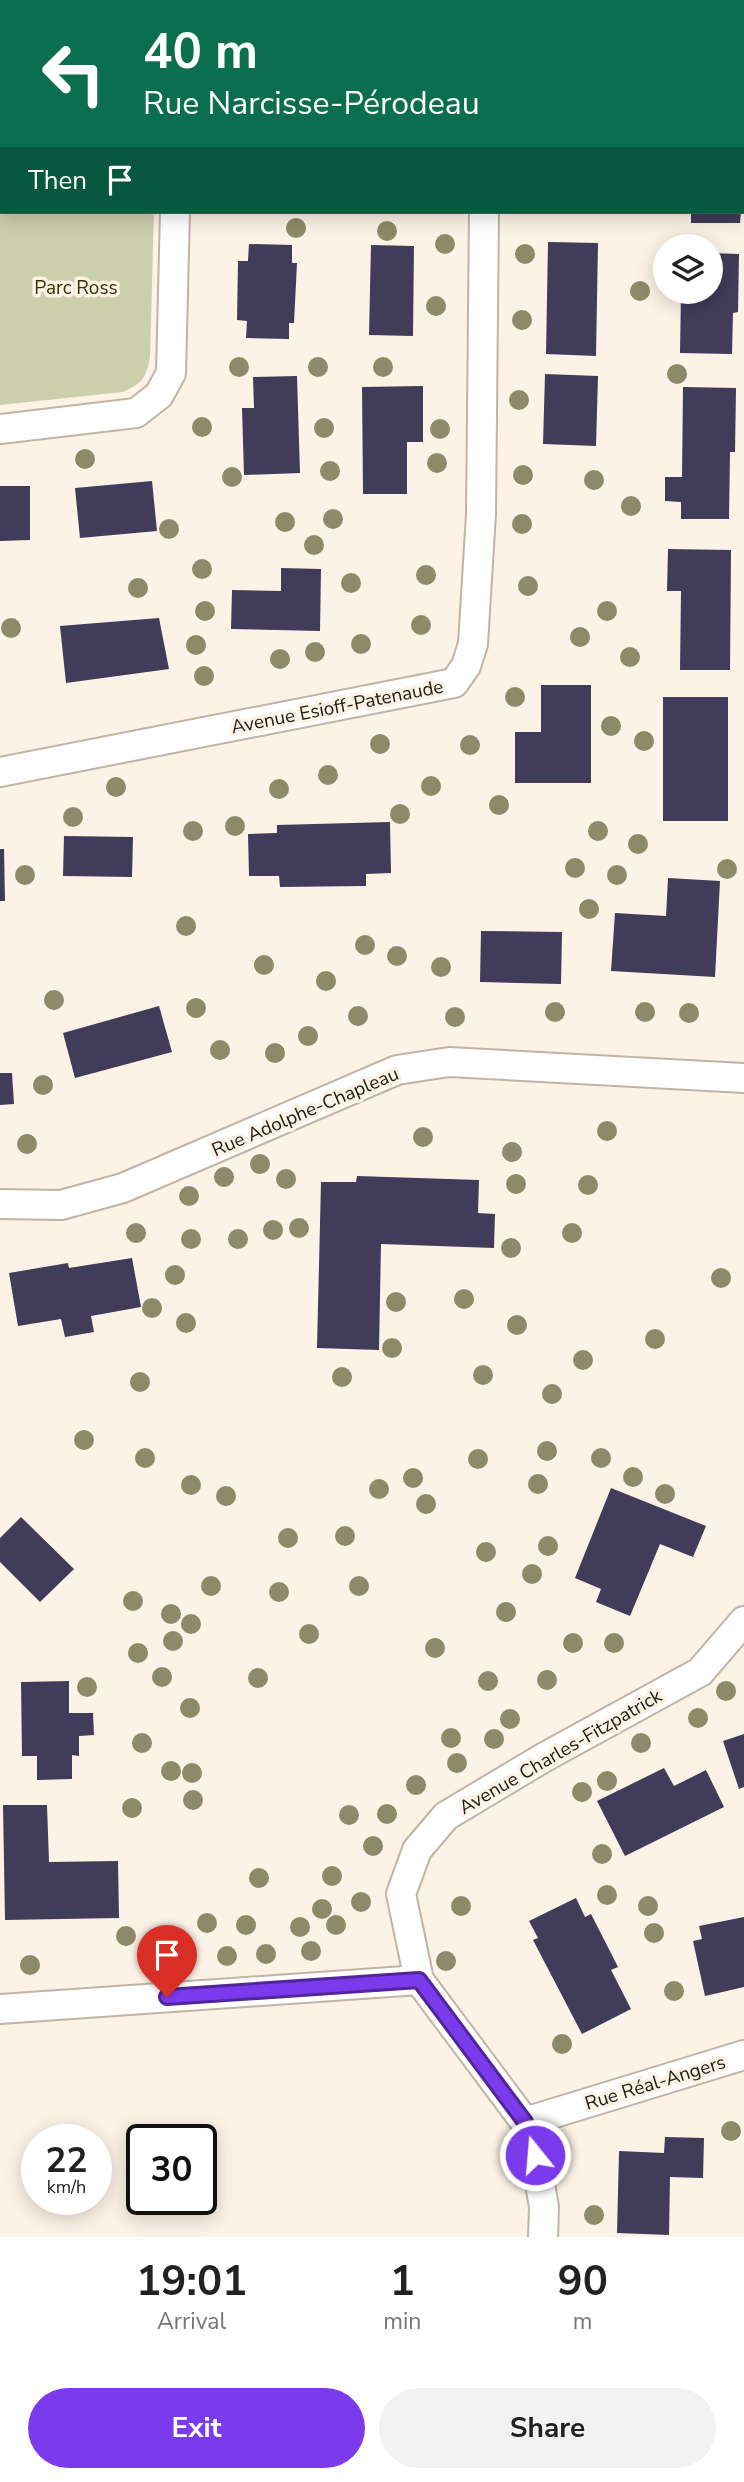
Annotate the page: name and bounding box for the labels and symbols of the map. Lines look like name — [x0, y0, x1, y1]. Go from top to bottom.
park label: Parc Ross — [34, 275, 118, 301]
street label: Avenue Esioff-Patenaude — [229, 674, 446, 740]
street label: Rue Adolphe-Chapleau — [208, 1061, 403, 1163]
street label: Avenue Charles-Fitzpatrick — [454, 1683, 667, 1821]
pin — [137, 1925, 197, 1997]
street label: Rue Réal-Angers — [582, 2049, 729, 2117]
position arrow — [498, 2118, 572, 2192]
speed limit sign: 30 — [126, 2124, 217, 2215]

